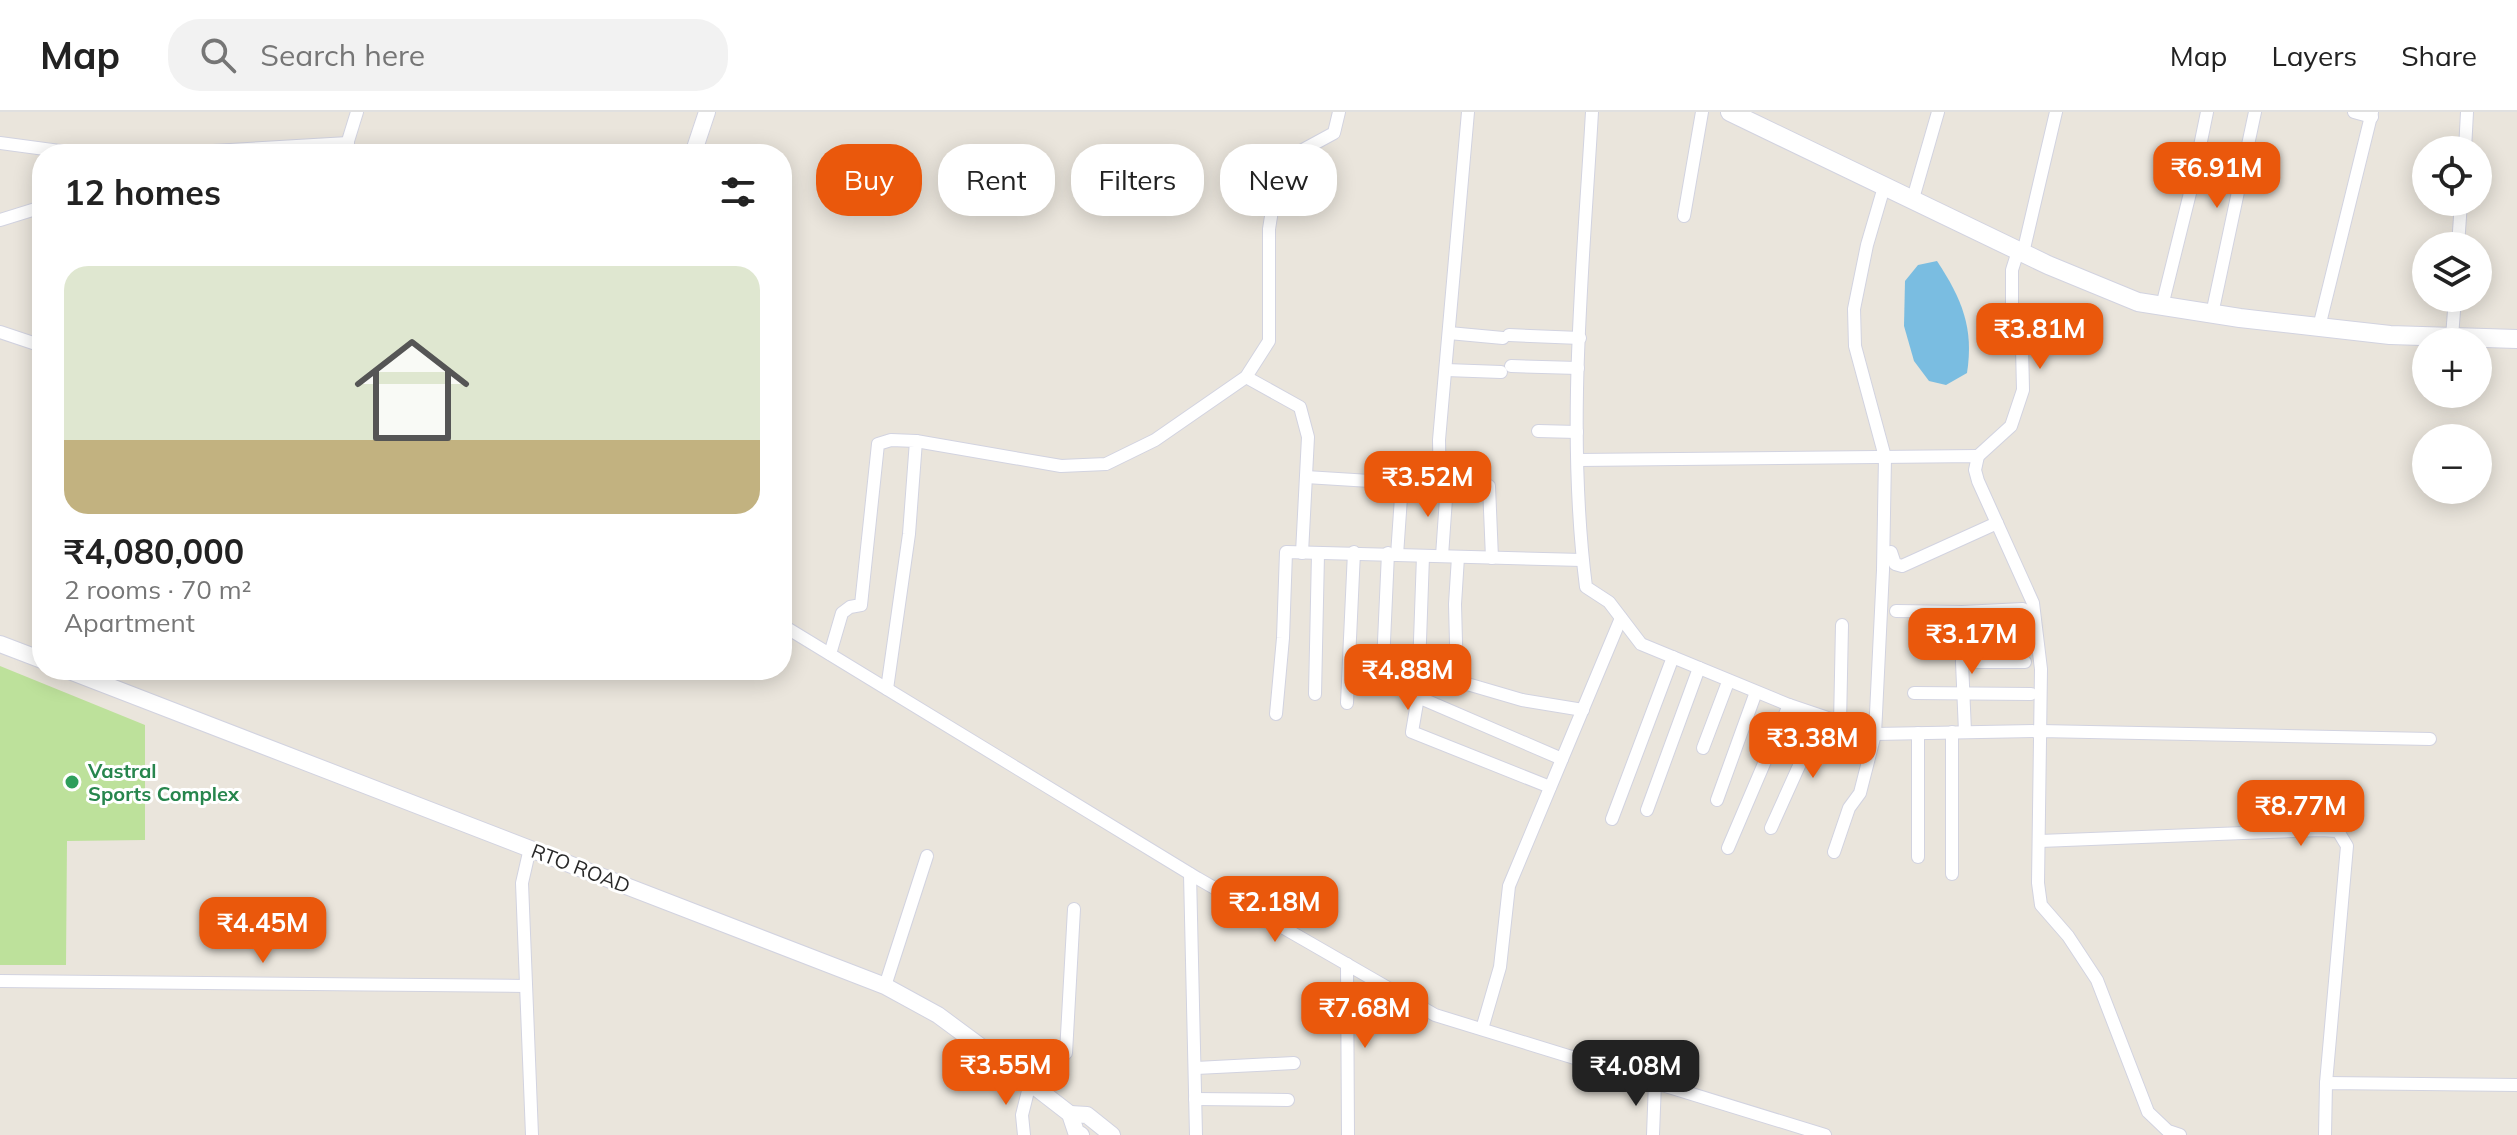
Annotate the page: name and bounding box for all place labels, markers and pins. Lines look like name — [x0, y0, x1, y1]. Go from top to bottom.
pin: ₹6.91M — [2152, 142, 2282, 210]
pin: ₹3.81M — [1975, 303, 2105, 371]
pin: ₹3.52M — [1363, 451, 1493, 519]
pin: ₹3.17M — [1907, 608, 2037, 676]
pin: ₹4.88M — [1343, 644, 1473, 712]
pin: ₹3.38M — [1748, 712, 1878, 780]
place label: Vastral Sports Complex — [87, 758, 240, 806]
marker: Vastral Sports Complex — [63, 773, 81, 791]
pin: ₹8.77M — [2236, 780, 2366, 848]
pin: ₹2.18M — [1210, 876, 1340, 944]
pin: ₹4.45M — [198, 897, 328, 965]
pin: ₹7.68M — [1300, 982, 1430, 1050]
pin: ₹3.55M — [941, 1039, 1071, 1107]
pin: ₹4.08M — [1571, 1040, 1701, 1108]

